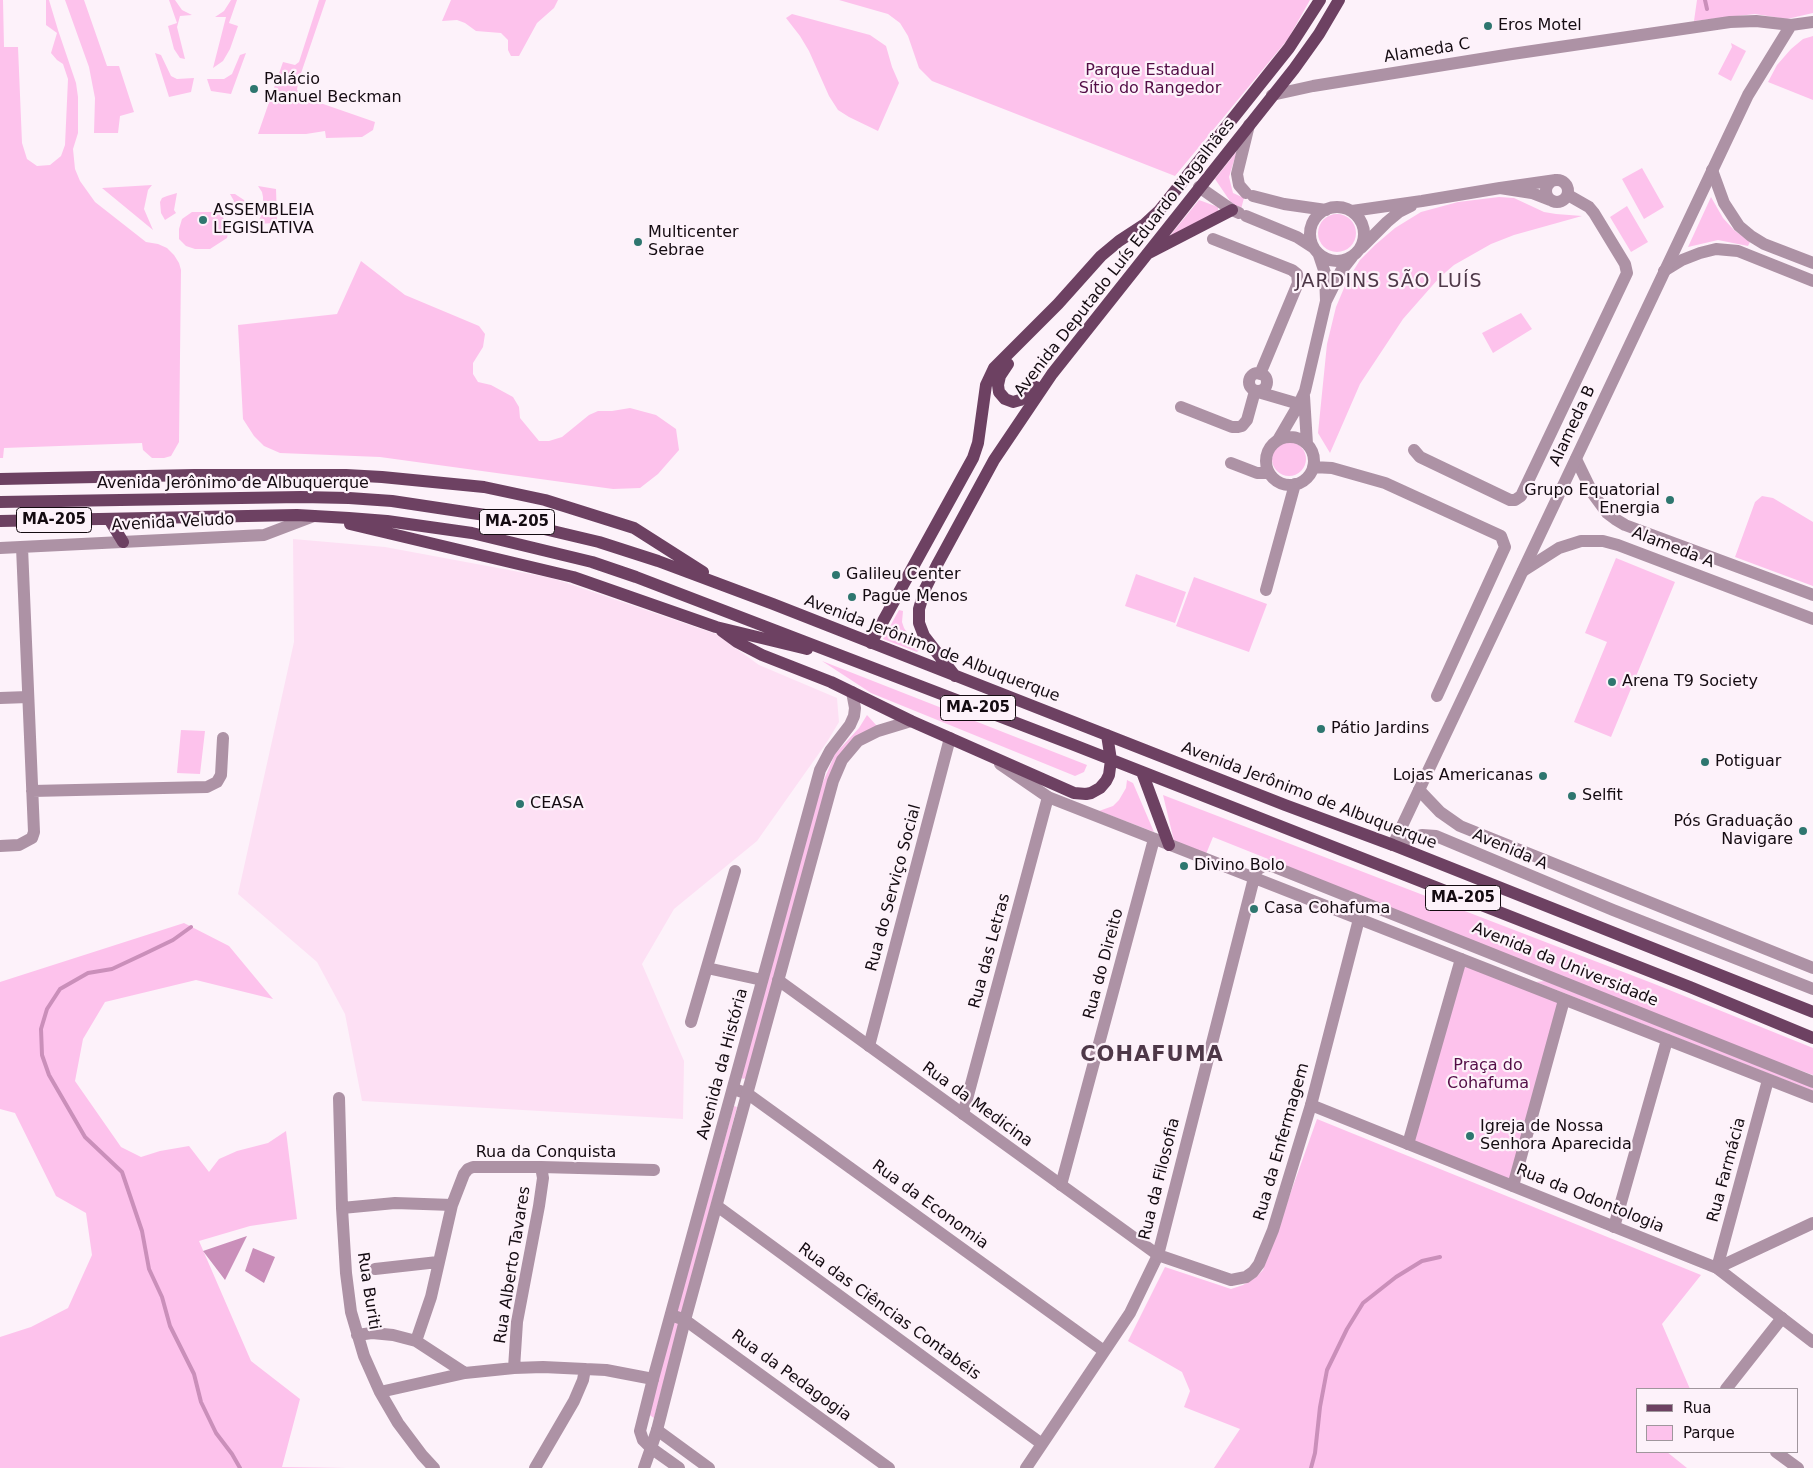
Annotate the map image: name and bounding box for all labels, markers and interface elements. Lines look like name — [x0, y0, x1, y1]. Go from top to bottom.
place label: Eros Motel — [1498, 16, 1582, 36]
marker: Eros Motel — [1482, 20, 1494, 32]
street label: Alameda C — [1383, 35, 1471, 67]
park label: Parque Estadual Sítio do Rangedor — [1079, 61, 1221, 99]
place label: Palácio Manuel Beckman — [264, 70, 402, 108]
marker: Palácio Manuel Beckman — [248, 83, 260, 95]
street label: Avenida Deputado Luís Eduardo Magalhães — [1011, 115, 1239, 401]
place label: ASSEMBLEIA LEGISLATIVA — [213, 201, 314, 239]
marker: ASSEMBLEIA LEGISLATIVA — [197, 214, 209, 226]
place label: Multicenter Sebrae — [648, 223, 739, 261]
marker: Multicenter Sebrae — [632, 236, 644, 248]
district label: JARDINS SÃO LUÍS — [1293, 271, 1485, 293]
street label: Alameda B — [1546, 383, 1600, 469]
street label: Avenida Jerônimo de Albuquerque — [97, 474, 369, 494]
place label: Grupo Equatorial Energia — [1524, 481, 1660, 519]
marker: Grupo Equatorial Energia — [1664, 494, 1676, 506]
road number: MA-205 — [17, 508, 92, 532]
street label: Avenida Veludo — [111, 510, 235, 536]
road number: MA-205 — [480, 510, 554, 534]
street label: Alameda A — [1629, 524, 1717, 572]
place label: Galileu Center — [846, 565, 960, 585]
marker: Galileu Center — [830, 569, 842, 581]
place label: Pague Menos — [862, 587, 968, 607]
street label: Avenida Jerônimo de Albuquerque — [802, 591, 1062, 707]
marker: Pague Menos — [846, 591, 858, 603]
place label: Arena T9 Society — [1622, 672, 1758, 692]
marker: Arena T9 Society — [1606, 676, 1618, 688]
road number: MA-205 — [940, 696, 1016, 720]
place label: Pátio Jardins — [1331, 719, 1429, 739]
marker: Pátio Jardins — [1315, 723, 1327, 735]
street label: Avenida Jerônimo de Albuquerque — [1179, 738, 1439, 854]
place label: Potiguar — [1715, 752, 1781, 772]
marker: Potiguar — [1699, 756, 1711, 768]
place label: Lojas Americanas — [1393, 766, 1533, 786]
marker: Lojas Americanas — [1537, 770, 1549, 782]
place label: Selfit — [1582, 786, 1623, 806]
marker: Selfit — [1566, 790, 1578, 802]
place label: CEASA — [530, 794, 584, 814]
marker: CEASA — [514, 798, 526, 810]
street label: Rua do Serviço Social — [862, 802, 926, 974]
place label: Pós Graduação Navigare — [1673, 812, 1793, 850]
marker: Pós Graduação Navigare — [1797, 825, 1809, 837]
street label: Avenida A — [1469, 826, 1551, 874]
place label: Divino Bolo — [1194, 856, 1285, 876]
marker: Divino Bolo — [1178, 860, 1190, 872]
road number: MA-205 — [1426, 886, 1500, 910]
street label: Rua das Letras — [965, 891, 1015, 1011]
place label: Casa Cohafuma — [1264, 899, 1390, 919]
marker: Casa Cohafuma — [1248, 903, 1260, 915]
street label: Rua do Direito — [1080, 907, 1128, 1021]
street label: Avenida da Universidade — [1469, 919, 1661, 1011]
street label: Avenida da História — [694, 986, 752, 1142]
district label: COHAFUMA — [1079, 1043, 1225, 1069]
park label: Praça do Cohafuma — [1447, 1056, 1529, 1094]
street label: Rua da Medicina — [918, 1058, 1036, 1152]
street label: Rua da Enfermagem — [1250, 1061, 1314, 1223]
street label: Rua Farmácia — [1704, 1115, 1750, 1225]
street label: Rua da Filosofia — [1136, 1116, 1184, 1242]
place label: Igreja de Nossa Senhora Aparecida — [1480, 1117, 1632, 1155]
marker: Igreja de Nossa Senhora Aparecida — [1464, 1130, 1476, 1142]
street label: Rua da Conquista — [476, 1143, 616, 1163]
street label: Rua da Economia — [868, 1156, 992, 1254]
street label: Rua da Odontologia — [1513, 1161, 1667, 1237]
street label: Rua Alberto Tavares — [491, 1185, 535, 1345]
street label: Rua das Ciências Contabéis — [794, 1239, 984, 1385]
street label: Rua Buriti — [352, 1251, 384, 1331]
street label: Rua da Pedagogia — [727, 1326, 855, 1426]
legend — [1636, 1388, 1798, 1453]
text: Rua — [1683, 1399, 1711, 1417]
text: Parque — [1683, 1424, 1735, 1442]

